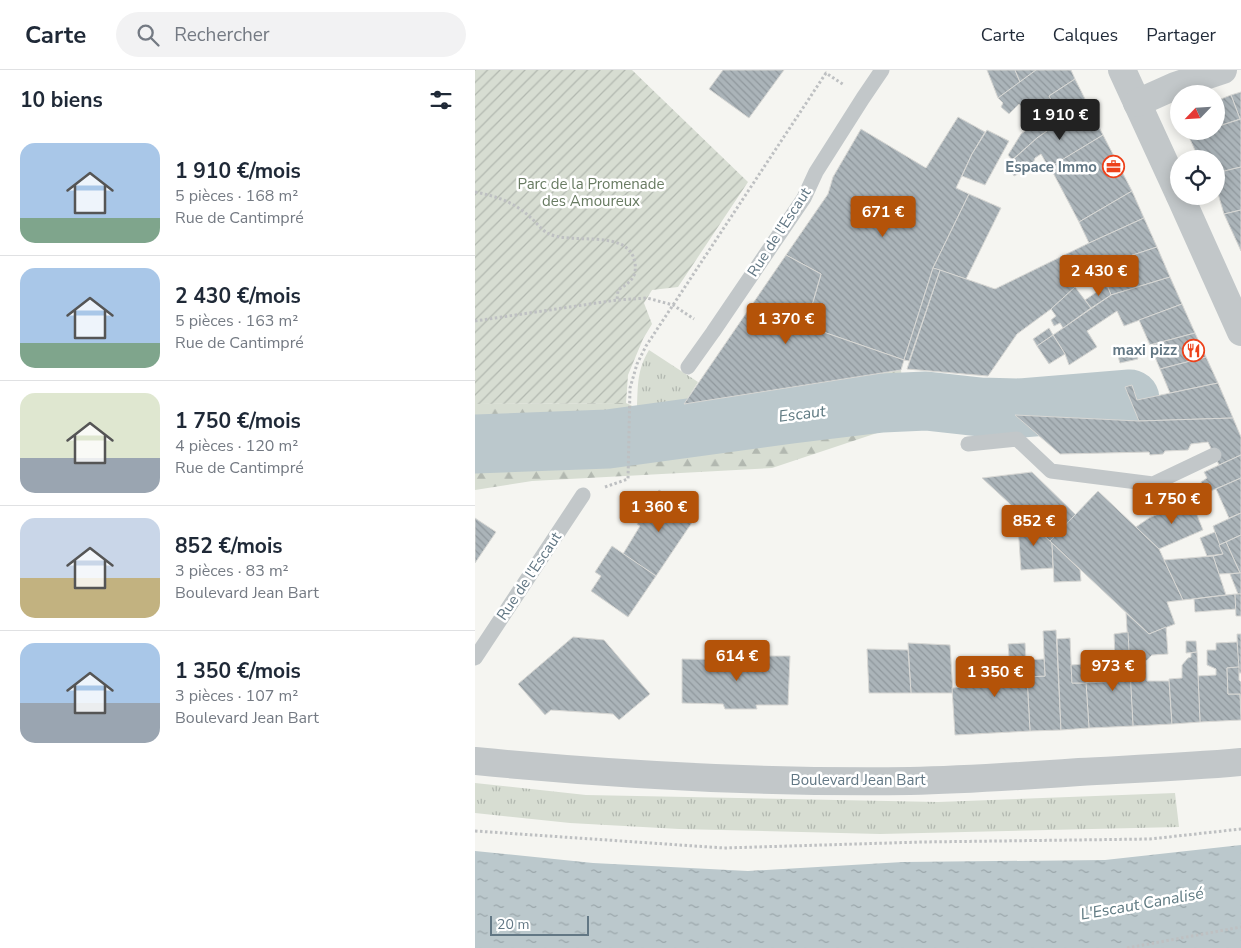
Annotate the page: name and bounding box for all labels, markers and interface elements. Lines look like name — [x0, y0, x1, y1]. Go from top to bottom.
search box — [116, 12, 466, 57]
text: Carte — [25, 19, 86, 51]
icon: search — [134, 21, 162, 49]
text: Rechercher — [174, 22, 270, 48]
text: Carte — [981, 23, 1025, 47]
text: Calques — [1053, 23, 1118, 47]
text: Partager — [1146, 23, 1216, 47]
north arrow — [1170, 85, 1225, 140]
map controls — [1170, 85, 1225, 205]
text: 10 biens — [20, 86, 103, 114]
icon: filters — [427, 86, 455, 114]
pin: 1 910 € — [1014, 98, 1106, 141]
text: 1 910 € — [1032, 104, 1088, 126]
button: locate — [1170, 150, 1225, 205]
office icon: Espace Immo — [1101, 155, 1125, 179]
text: 1 910 €/mois — [175, 157, 301, 185]
place label: Espace Immo — [1005, 157, 1097, 177]
icon: home — [60, 163, 120, 223]
park label: Parc de la Promenade des Amoureux — [518, 174, 664, 211]
street label: Rue de l'Escaut — [743, 183, 816, 280]
text: 5 pièces · 168 m² — [175, 185, 298, 207]
pin: 671 € — [848, 196, 918, 238]
text: 671 € — [862, 201, 904, 223]
text: Rue de Cantimpré — [175, 207, 304, 229]
pin: 2 430 € — [1053, 254, 1145, 297]
text: 2 430 € — [1071, 260, 1127, 282]
text: 2 430 €/mois — [175, 282, 301, 310]
icon: home — [60, 288, 120, 348]
pin: 1 370 € — [740, 302, 832, 345]
text: 1 370 € — [758, 308, 814, 330]
text: 5 pièces · 163 m² — [175, 310, 298, 332]
text: Rue de Cantimpré — [175, 332, 304, 354]
restaurant icon: maxi pizz — [1181, 338, 1205, 362]
place label: maxi pizz — [1113, 340, 1177, 360]
water label: Escaut — [777, 400, 827, 428]
text: 1 750 €/mois — [175, 407, 301, 435]
icon: home — [60, 413, 120, 473]
text: 4 pièces · 120 m² — [175, 435, 298, 457]
text: Rue de Cantimpré — [175, 457, 304, 479]
pin: 1 750 € — [1126, 482, 1218, 525]
text: 1 750 € — [1144, 488, 1200, 510]
pin: 1 360 € — [613, 490, 705, 533]
text: 1 360 € — [631, 496, 687, 518]
pin: 852 € — [999, 504, 1069, 547]
text: 852 € — [1013, 510, 1055, 532]
street label: Rue de l'Escaut — [492, 527, 566, 624]
text: 852 €/mois — [175, 532, 283, 560]
icon: home — [60, 538, 120, 598]
text: 3 pièces · 83 m² — [175, 560, 289, 582]
text: Boulevard Jean Bart — [175, 582, 319, 604]
pin: 614 € — [702, 640, 772, 682]
text: 614 € — [716, 645, 758, 667]
pin: 973 € — [1078, 650, 1148, 692]
text: 973 € — [1092, 655, 1134, 677]
pin: 1 350 € — [949, 656, 1041, 698]
text: 1 350 €/mois — [175, 657, 301, 685]
text: 1 350 € — [967, 661, 1023, 683]
icon: home — [60, 663, 120, 723]
text: 3 pièces · 107 m² — [175, 685, 298, 707]
text: Boulevard Jean Bart — [175, 707, 319, 729]
street label: Boulevard Jean Bart — [791, 770, 926, 790]
water label: L'Escaut Canalisé — [1079, 882, 1206, 926]
scale bar — [490, 913, 589, 936]
text: 20 m — [497, 915, 529, 934]

